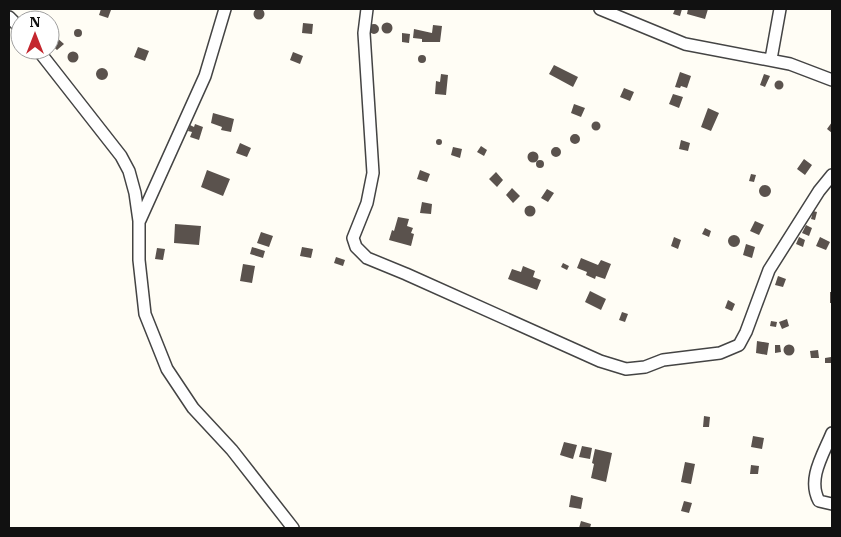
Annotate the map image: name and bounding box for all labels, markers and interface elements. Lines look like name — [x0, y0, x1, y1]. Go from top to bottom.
north arrow — [10, 10, 60, 60]
text: N — [29, 13, 41, 31]

